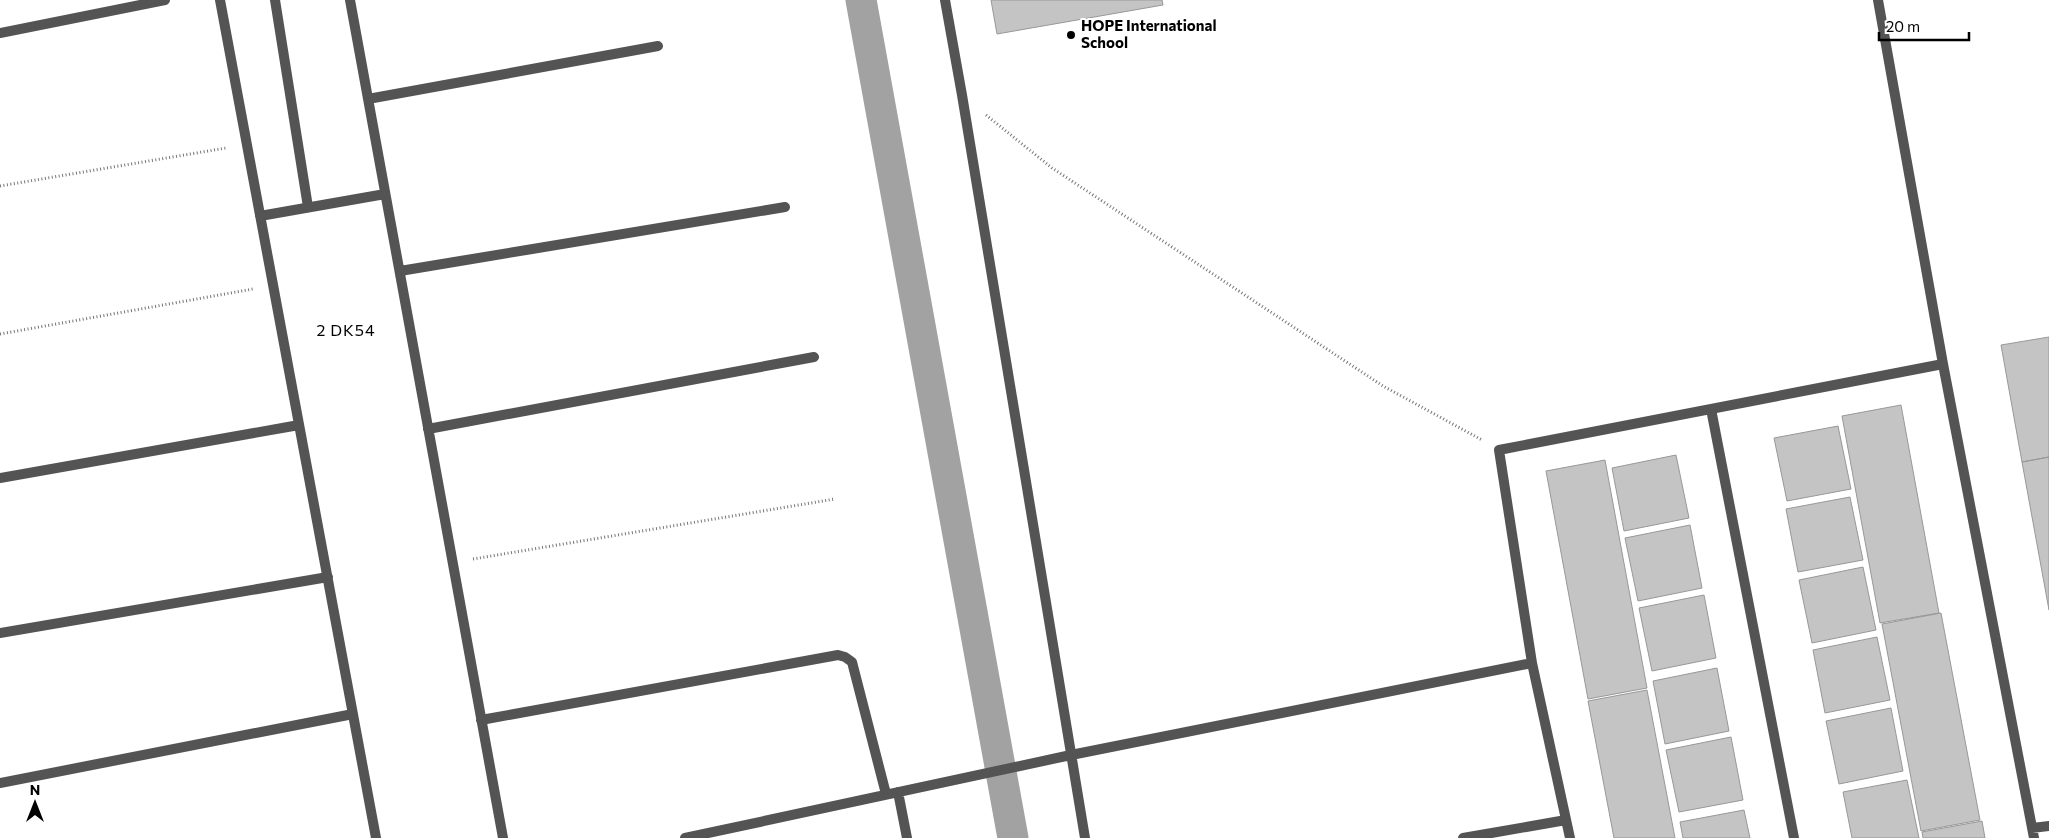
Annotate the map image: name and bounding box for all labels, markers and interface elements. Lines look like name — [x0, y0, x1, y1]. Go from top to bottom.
scale bar — [1879, 10, 1969, 42]
place label: HOPE International School — [1081, 16, 1217, 51]
text: 20 m — [1886, 17, 1920, 35]
marker: HOPE International School — [1065, 29, 1077, 41]
district label: 2 DK54 — [316, 320, 376, 339]
north arrow — [10, 778, 60, 828]
text: N — [30, 781, 40, 798]

